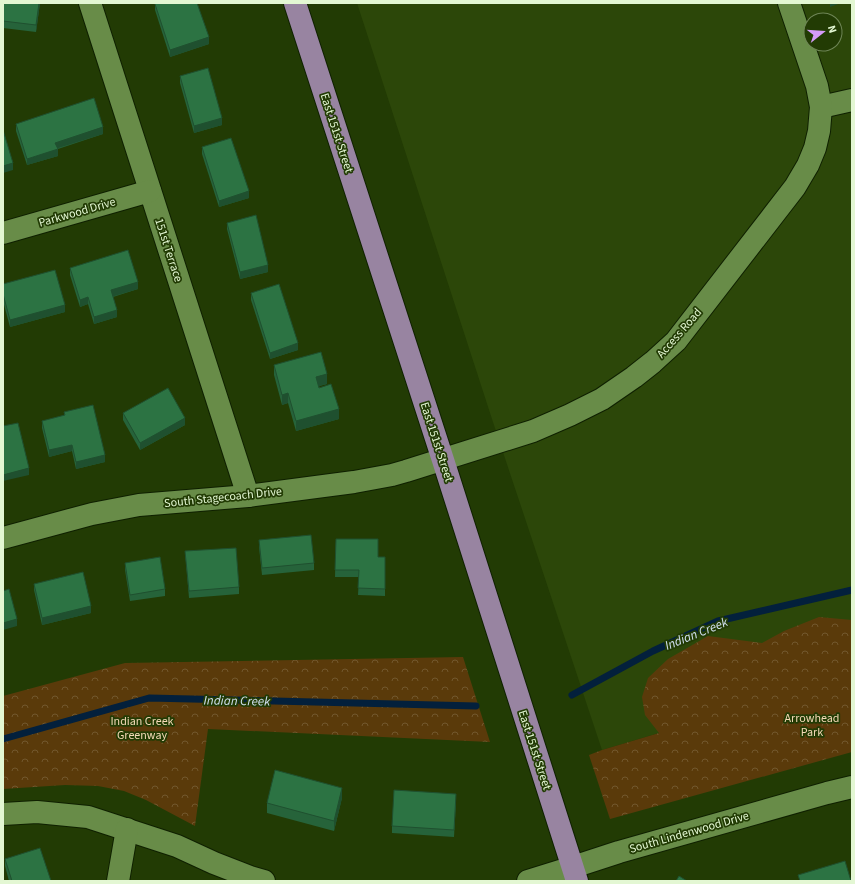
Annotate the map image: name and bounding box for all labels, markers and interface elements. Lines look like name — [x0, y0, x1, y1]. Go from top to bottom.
north arrow — [803, 12, 843, 52]
text: N — [824, 24, 840, 35]
street label: East 151st Street — [316, 91, 357, 175]
street label: Parkwood Drive — [37, 193, 118, 232]
street label: 151st Terrace — [150, 216, 187, 284]
street label: Access Road — [653, 305, 706, 362]
street label: East 151st Street — [416, 400, 457, 484]
street label: South Stagecoach Drive — [163, 483, 283, 512]
water label: Indian Creek — [662, 613, 731, 655]
water label: Indian Creek — [204, 691, 271, 711]
street label: East 151st Street — [514, 708, 555, 792]
park label: Arrowhead Park — [785, 710, 839, 741]
park label: Indian Creek Greenway — [110, 713, 174, 744]
street label: South Lindenwood Drive — [627, 807, 751, 858]

